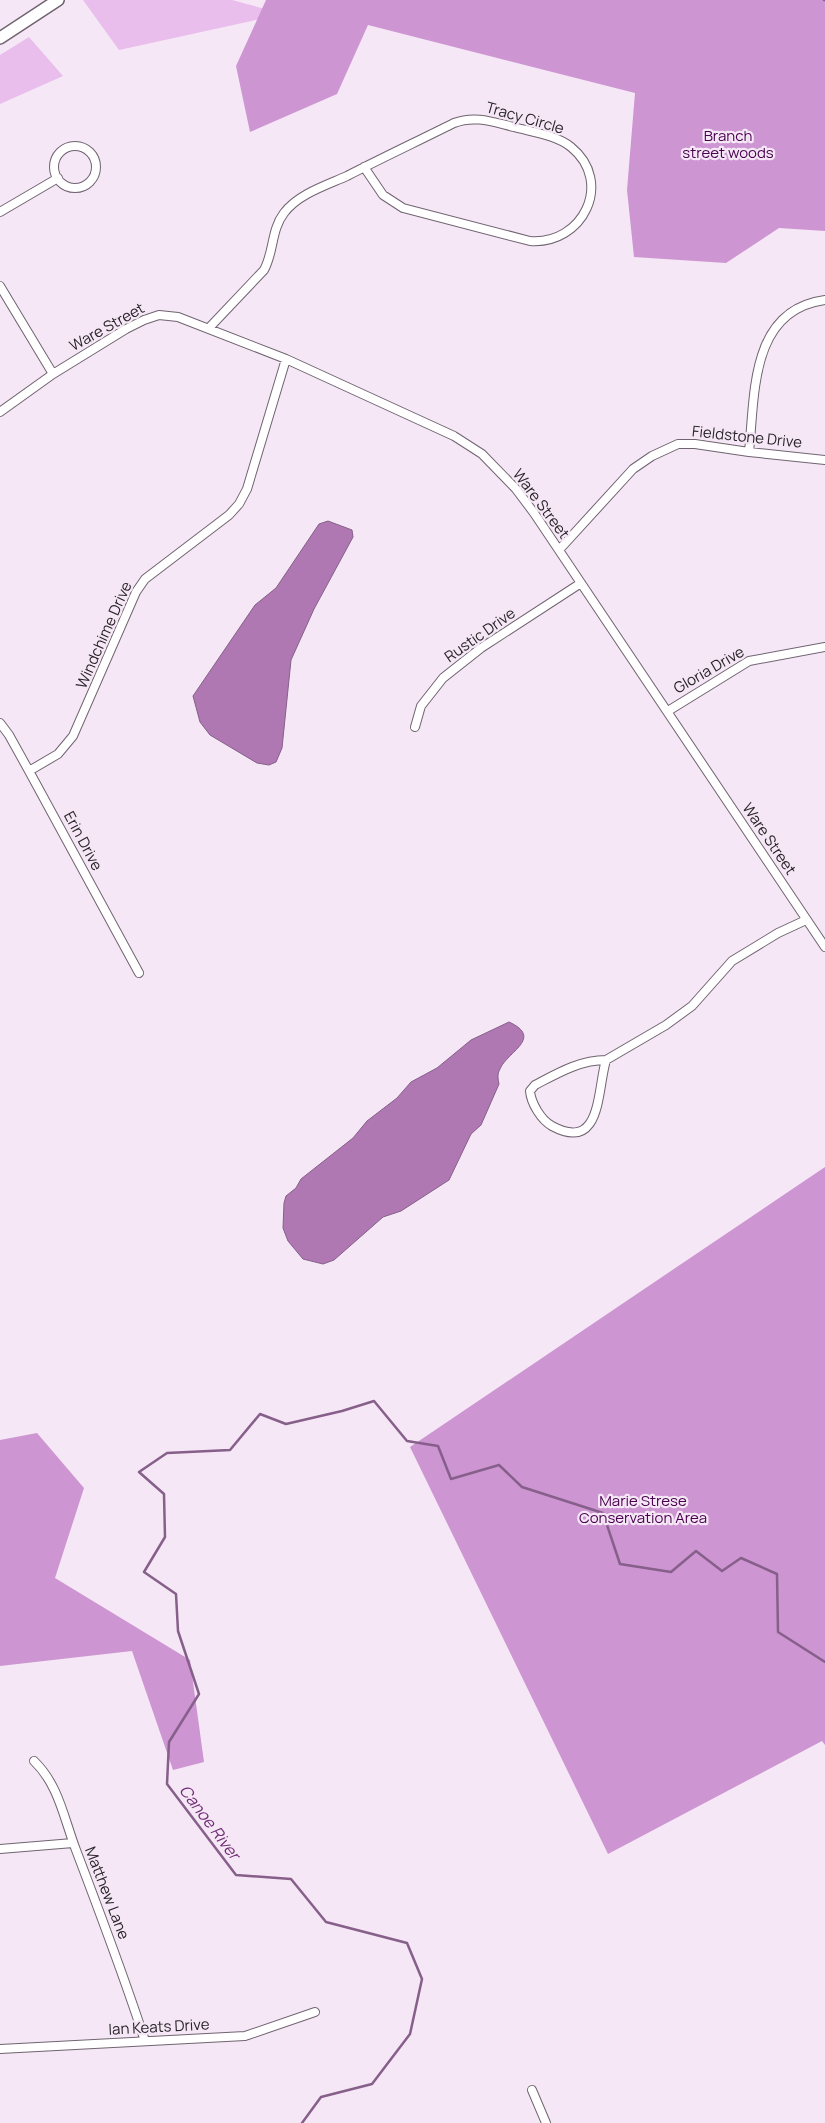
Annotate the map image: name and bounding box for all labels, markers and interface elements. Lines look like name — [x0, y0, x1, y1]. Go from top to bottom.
street label: Tracy Circle — [484, 96, 567, 139]
park label: Branch street woods — [682, 125, 774, 163]
street label: Ware Street — [65, 297, 148, 356]
street label: Fieldstone Drive — [691, 420, 803, 453]
street label: Ware Street — [508, 464, 575, 543]
street label: Windchime Drive — [71, 578, 137, 692]
street label: Rustic Drive — [440, 602, 520, 667]
street label: Gloria Drive — [670, 641, 748, 698]
street label: Ware Street — [738, 799, 801, 879]
street label: Erin Drive — [59, 807, 108, 874]
park label: Marie Strese Conservation Area — [579, 1490, 707, 1528]
water label: Canoe River — [175, 1780, 247, 1866]
street label: Matthew Lane — [80, 1844, 135, 1942]
street label: Ian Keats Drive — [108, 2013, 210, 2040]

